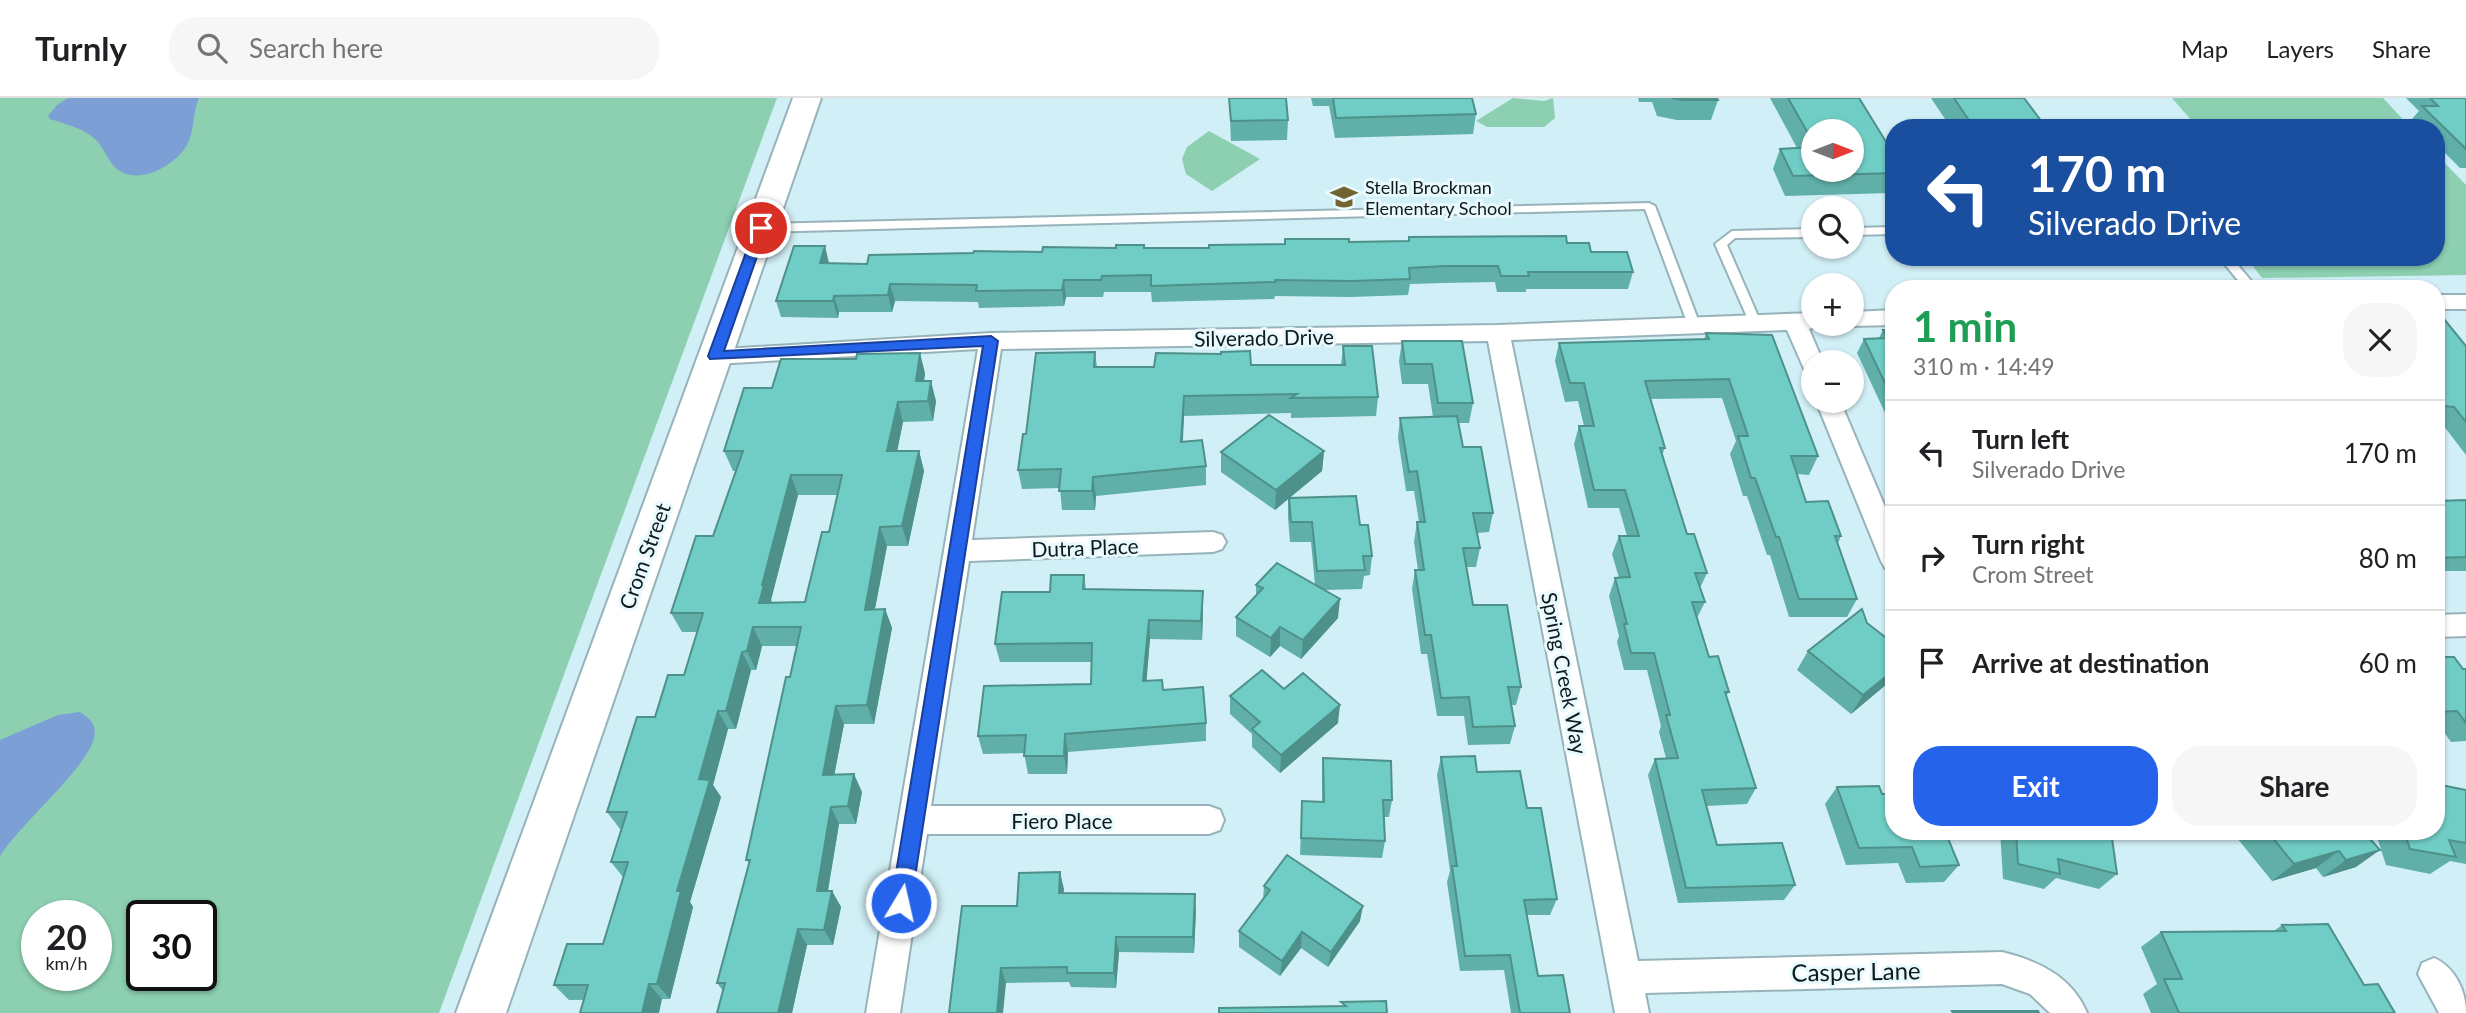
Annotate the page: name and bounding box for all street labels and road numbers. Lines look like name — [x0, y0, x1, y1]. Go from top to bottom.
street label: Silverado Drive — [1194, 323, 1334, 351]
street label: Crom Street — [613, 499, 675, 612]
street label: Dutra Place — [1031, 533, 1139, 561]
street label: Spring Creek Way — [1537, 590, 1593, 756]
street label: Fiero Place — [1011, 808, 1113, 833]
street label: Casper Lane — [1791, 955, 1921, 987]

